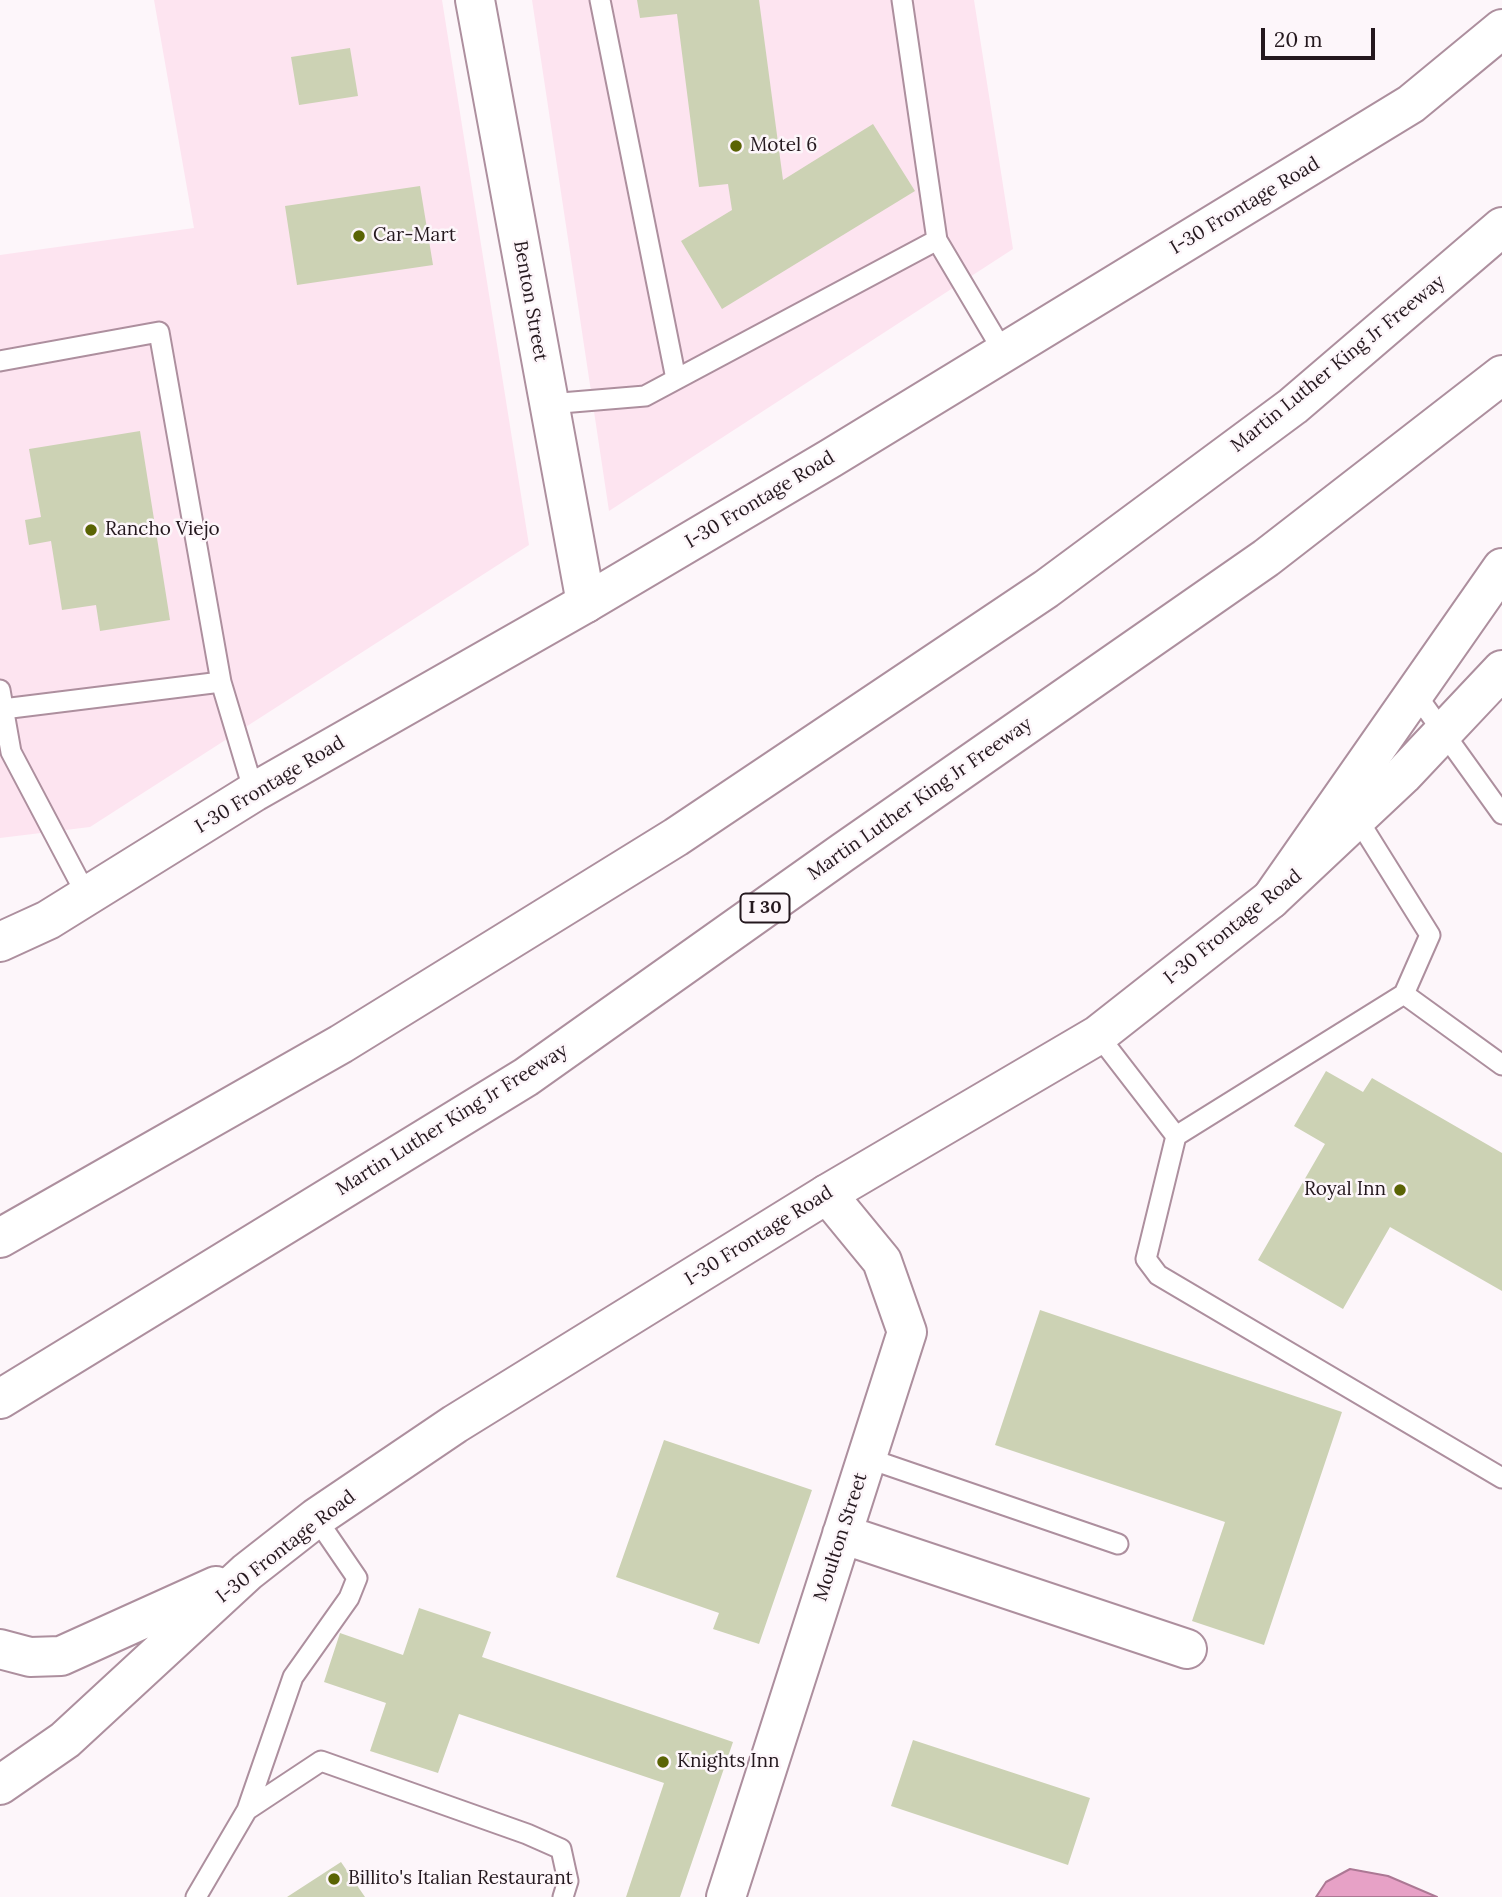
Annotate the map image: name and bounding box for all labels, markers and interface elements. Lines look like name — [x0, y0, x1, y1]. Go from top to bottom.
scale bar — [1264, 14, 1378, 58]
text: 20 m — [1274, 26, 1323, 53]
place label: Motel 6 — [750, 135, 817, 157]
marker: Motel 6 — [728, 138, 744, 154]
street label: I-30 Frontage Road — [1166, 152, 1324, 260]
place label: Car-Mart — [373, 225, 456, 247]
marker: Car-Mart — [351, 228, 367, 244]
street label: Benton Street — [508, 239, 552, 363]
street label: Martin Luther King Jr Freeway — [1226, 271, 1450, 457]
street label: I-30 Frontage Road — [681, 446, 839, 554]
place label: Rancho Viejo — [105, 519, 220, 541]
marker: Rancho Viejo — [83, 522, 99, 538]
street label: Martin Luther King Jr Freeway — [803, 713, 1037, 885]
street label: I-30 Frontage Road — [191, 731, 349, 839]
street label: I-30 Frontage Road — [1160, 865, 1306, 989]
road number: I 30 — [740, 894, 790, 923]
street label: Martin Luther King Jr Freeway — [332, 1039, 572, 1201]
place label: Royal Inn — [1304, 1179, 1386, 1201]
street label: I-30 Frontage Road — [681, 1181, 837, 1291]
marker: Royal Inn — [1392, 1182, 1408, 1198]
street label: Moulton Street — [809, 1470, 873, 1604]
street label: I-30 Frontage Road — [212, 1486, 360, 1608]
place label: Knights Inn — [677, 1751, 779, 1773]
marker: Knights Inn — [655, 1754, 671, 1770]
place label: Billito's Italian Restaurant — [348, 1868, 573, 1890]
marker: Billito's Italian Restaurant — [326, 1871, 342, 1887]

